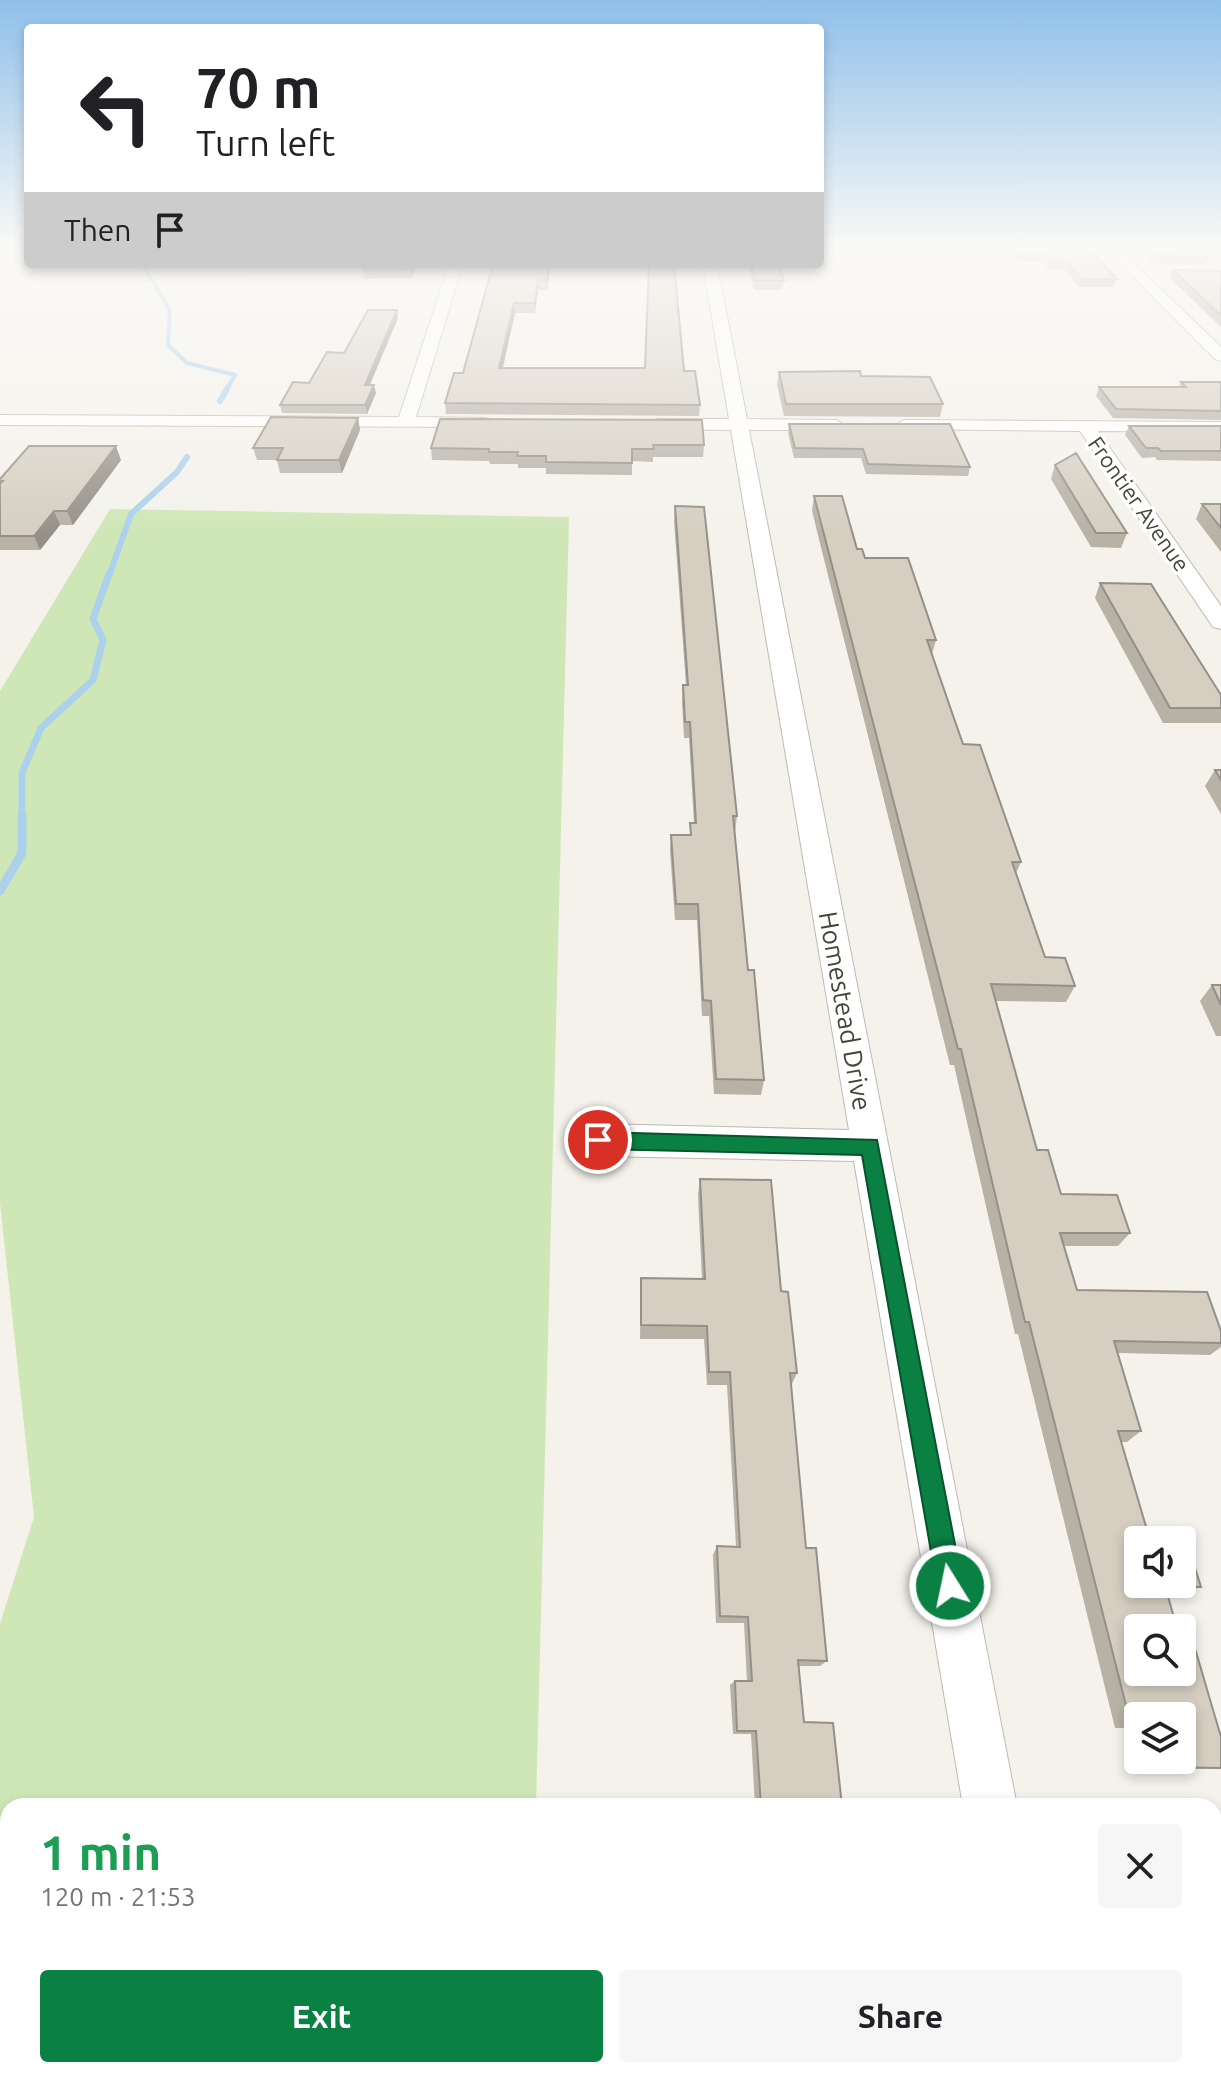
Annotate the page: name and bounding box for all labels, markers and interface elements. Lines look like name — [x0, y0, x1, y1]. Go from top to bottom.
icon: left — [64, 56, 168, 160]
text: 70 m — [196, 56, 321, 119]
text: Turn left — [196, 122, 335, 163]
icon: arrive — [148, 208, 192, 252]
text: Then — [64, 213, 132, 247]
street label: Frontier Avenue — [1084, 432, 1195, 576]
street label: Homestead Drive — [814, 909, 877, 1113]
pin — [564, 1106, 632, 1174]
icon: arrive — [576, 1118, 620, 1162]
map controls — [1124, 1526, 1196, 1774]
button: sound — [1124, 1526, 1196, 1598]
position arrow — [908, 1544, 992, 1628]
button: search — [1124, 1614, 1196, 1686]
button: layers — [1124, 1702, 1196, 1774]
button: close — [1098, 1824, 1182, 1908]
text: 1 min — [40, 1825, 161, 1879]
text: 120 m · 21:53 — [40, 1882, 196, 1911]
button: Exit — [40, 1970, 603, 2062]
button: Share — [619, 1970, 1182, 2062]

